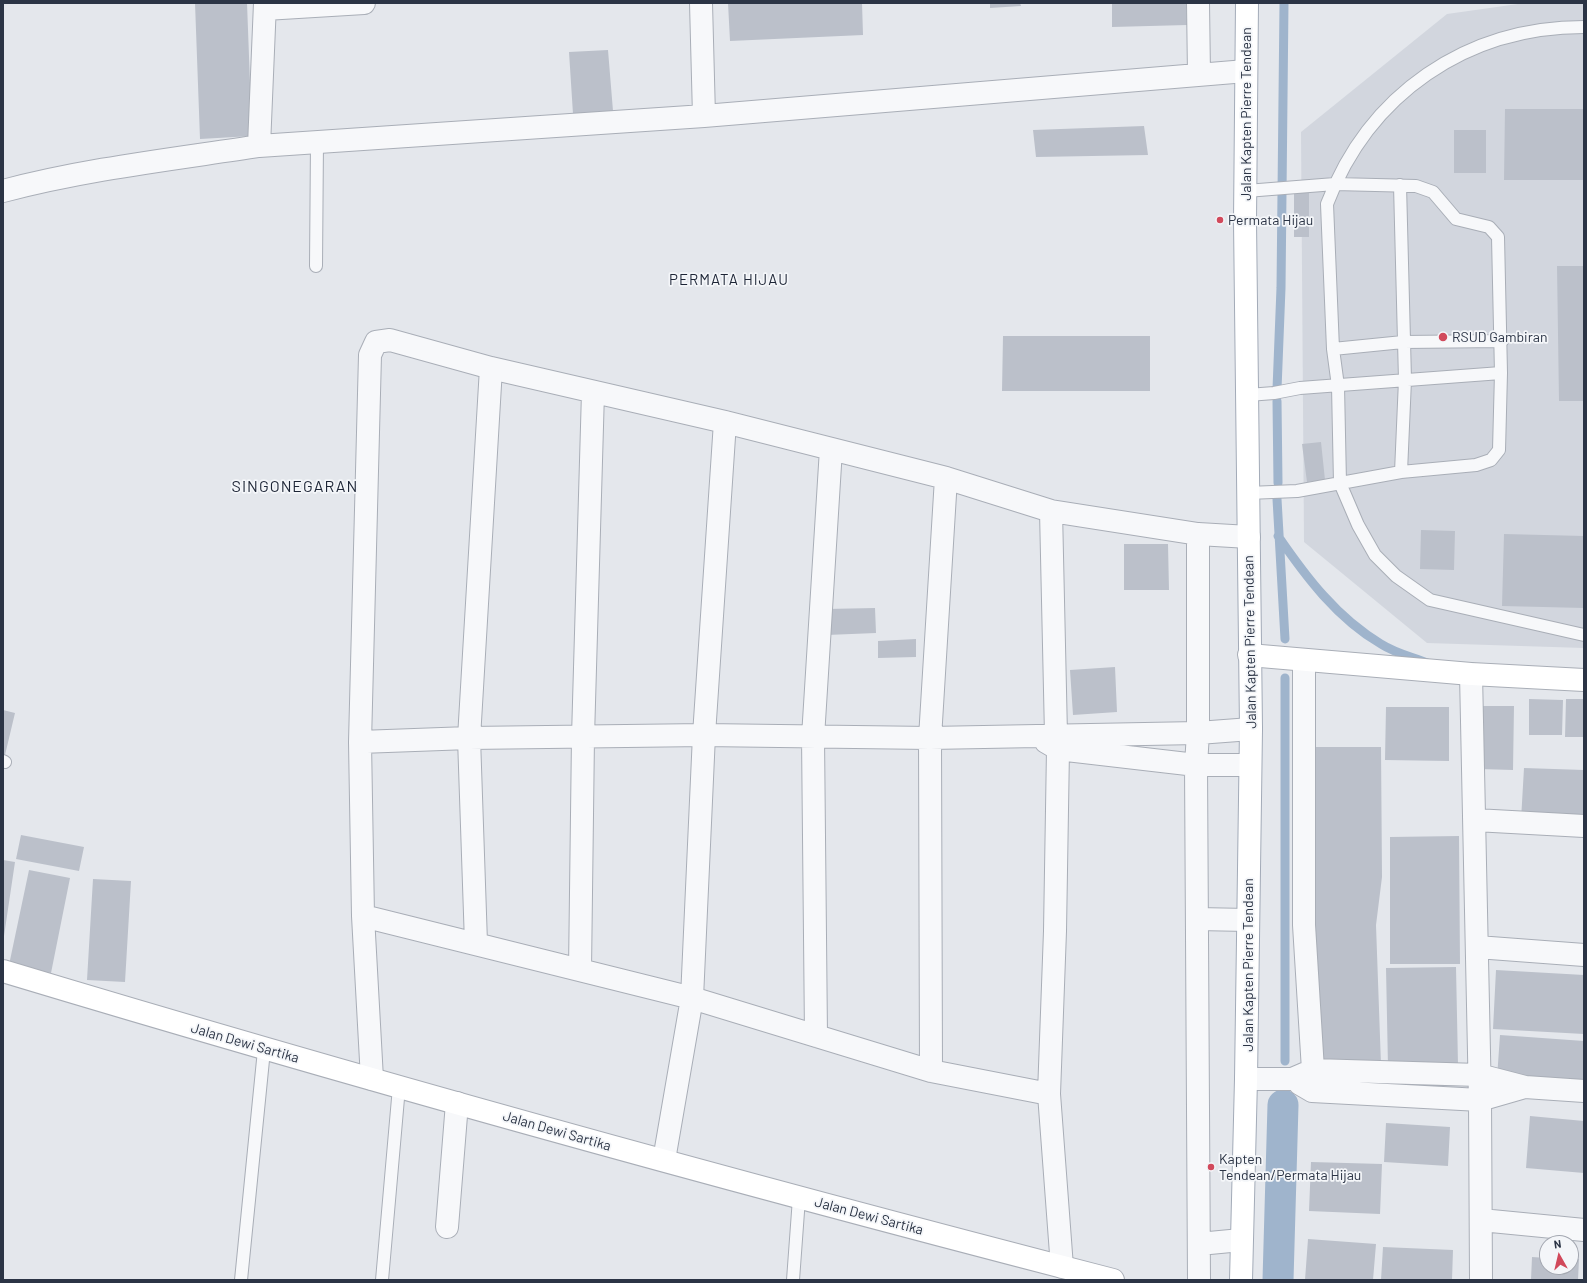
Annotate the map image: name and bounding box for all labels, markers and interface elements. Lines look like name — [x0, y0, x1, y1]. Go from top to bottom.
street label: Jalan Kapten Pierre Tendean — [1238, 27, 1254, 201]
place label: Permata Hijau — [1228, 212, 1313, 228]
marker: Permata Hijau — [1215, 215, 1225, 225]
district label: PERMATA HIJAU — [669, 271, 789, 289]
place label: RSUD Gambiran — [1452, 329, 1547, 345]
marker: RSUD Gambiran — [1437, 331, 1449, 343]
district label: SINGONEGARAN — [232, 477, 358, 497]
street label: Jalan Kapten Pierre Tendean — [1240, 555, 1260, 729]
street label: Jalan Kapten Pierre Tendean — [1240, 878, 1256, 1052]
street label: Jalan Dewi Sartika — [189, 1020, 301, 1066]
street label: Jalan Dewi Sartika — [501, 1108, 613, 1154]
place label: Kapten Tendean/Permata Hijau — [1219, 1151, 1361, 1184]
marker: Kapten Tendean/Permata Hijau — [1206, 1162, 1216, 1172]
street label: Jalan Dewi Sartika — [813, 1193, 925, 1239]
north arrow — [1539, 1235, 1579, 1275]
text: N — [1553, 1237, 1562, 1251]

